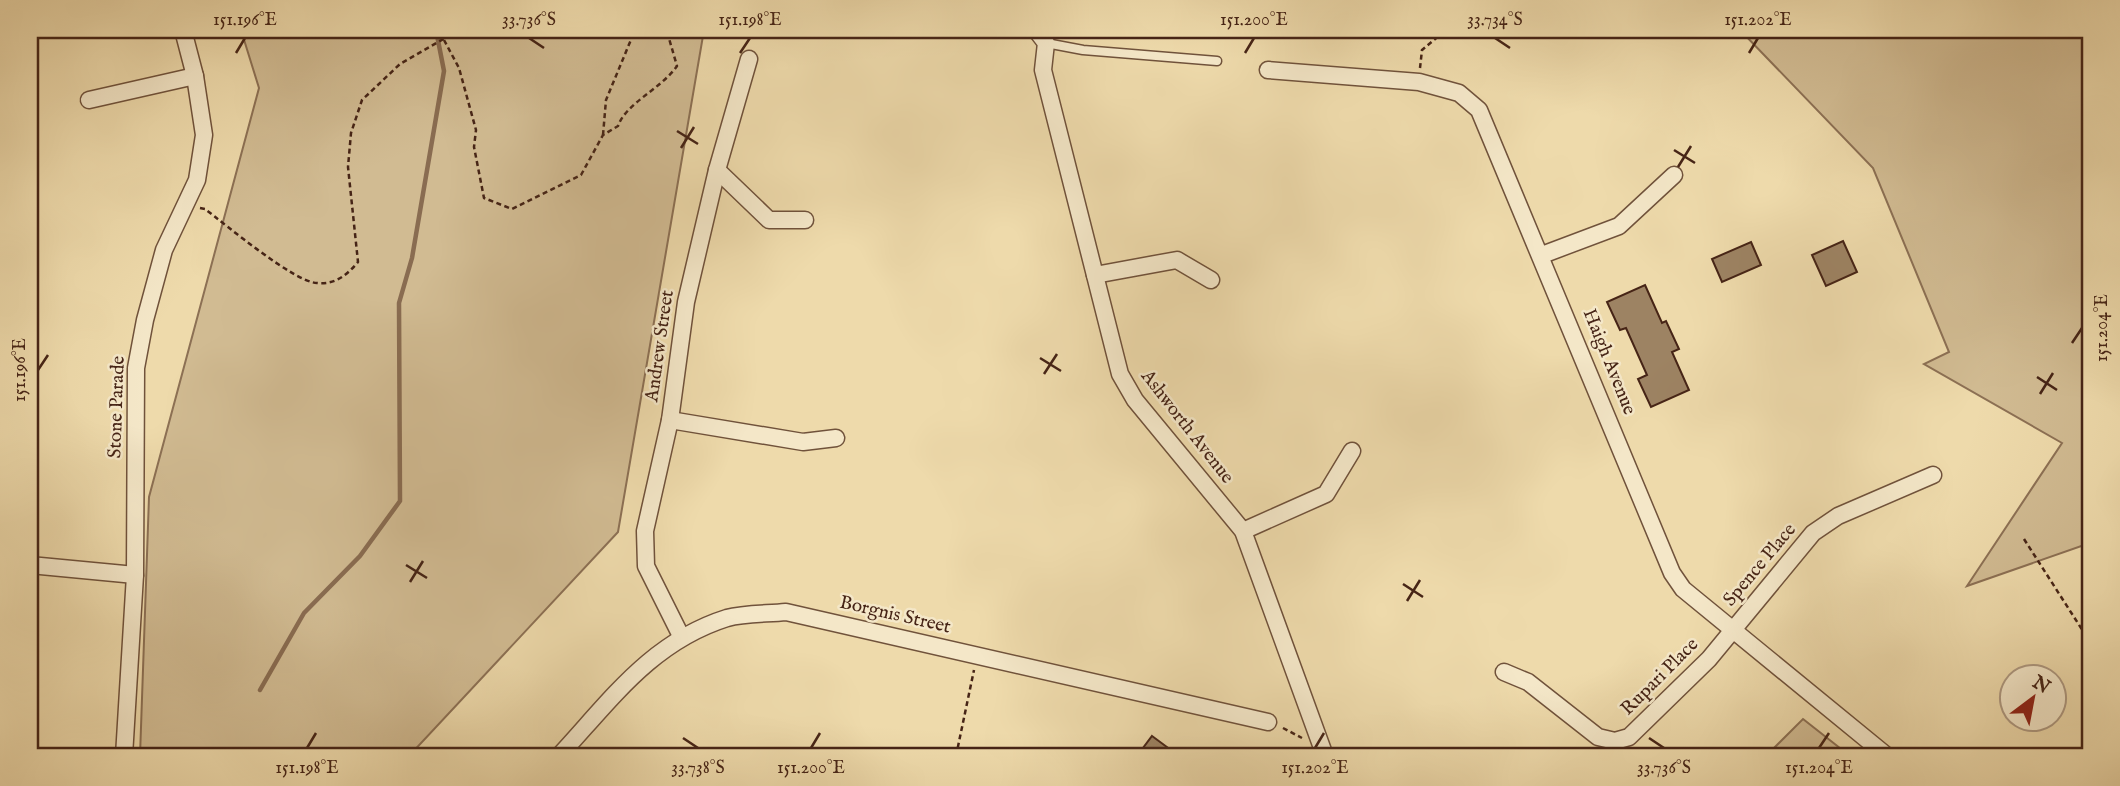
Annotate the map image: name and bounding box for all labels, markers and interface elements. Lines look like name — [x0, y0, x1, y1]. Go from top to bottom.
text: 151.196°E — [213, 9, 277, 32]
text: 33.736°S — [502, 9, 556, 32]
text: 151.198°E — [718, 9, 782, 32]
text: 151.200°E — [1220, 9, 1288, 32]
text: 33.734°S — [1467, 9, 1523, 32]
text: 151.202°E — [1724, 9, 1792, 32]
street label: Andrew Street — [640, 288, 680, 404]
text: 151.204°E — [2091, 294, 2114, 362]
street label: Haigh Avenue — [1577, 305, 1641, 419]
text: 151.196°E — [9, 338, 32, 402]
street label: Stone Parade — [103, 355, 131, 459]
street label: Ashworth Avenue — [1135, 365, 1239, 489]
street label: Spence Place — [1718, 518, 1802, 611]
street label: Borgnis Street — [837, 591, 953, 640]
street label: Rupari Place — [1616, 633, 1704, 721]
north arrow — [1997, 664, 2068, 734]
text: N — [2027, 670, 2055, 700]
text: 151.198°E — [275, 757, 339, 780]
text: 33.738°S — [671, 757, 725, 780]
text: 151.200°E — [777, 757, 845, 780]
text: 151.202°E — [1281, 757, 1349, 780]
text: 33.736°S — [1637, 757, 1691, 780]
text: 151.204°E — [1785, 757, 1853, 780]

